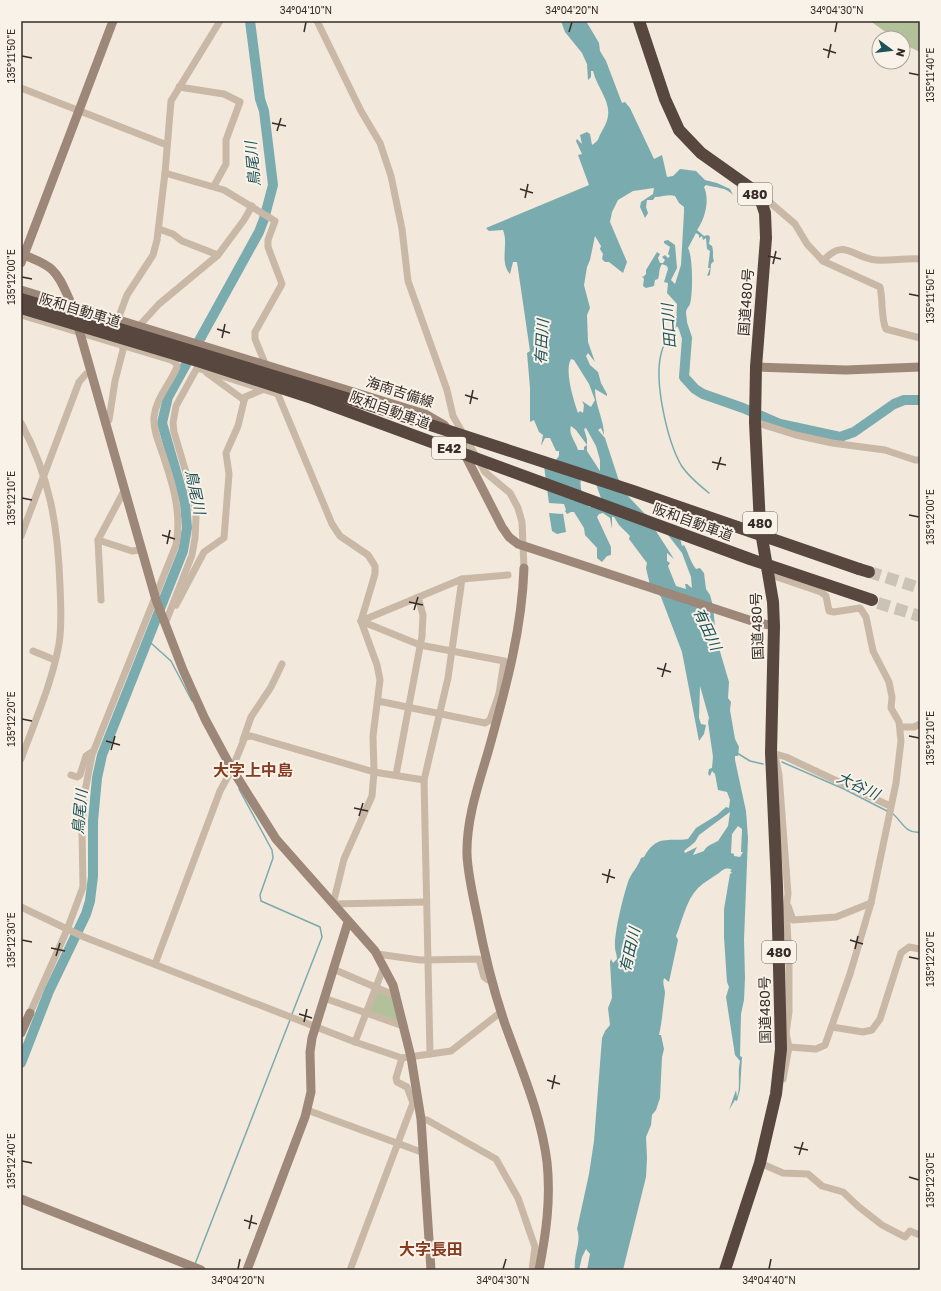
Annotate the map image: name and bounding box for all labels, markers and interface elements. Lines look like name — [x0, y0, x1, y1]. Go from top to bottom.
text: 34°04'10"N — [280, 4, 332, 16]
text: 34°04'20"N — [545, 4, 599, 16]
text: 34°04'30"N — [810, 4, 864, 16]
text: 135°11'50"E — [5, 29, 17, 83]
north arrow — [871, 30, 911, 70]
text: N — [894, 47, 909, 58]
text: 135°11'40"E — [924, 48, 936, 102]
water label: 鳥尾川 — [241, 139, 263, 187]
road number: 480 — [738, 183, 772, 205]
text: 135°12'00"E — [5, 249, 17, 305]
street label: 国道480号 — [735, 268, 756, 336]
text: 135°11'50"E — [924, 269, 936, 323]
street label: 阪和自動車道 — [37, 289, 123, 330]
water label: 田口川 — [657, 301, 679, 349]
water label: 有田川 — [531, 317, 551, 365]
street label: 海南吉備線 — [364, 373, 436, 410]
street label: 阪和自動車道 — [348, 387, 433, 432]
road number: E42 — [432, 437, 466, 459]
water label: 鳥尾川 — [182, 468, 210, 518]
text: 135°12'10"E — [5, 471, 17, 525]
text: 135°12'00"E — [924, 489, 936, 545]
street label: 阪和自動車道 — [651, 499, 736, 544]
road number: 480 — [743, 512, 777, 534]
street label: 国道480号 — [747, 592, 766, 660]
water label: 有田川 — [690, 604, 726, 655]
text: 135°12'20"E — [5, 691, 17, 747]
text: 135°12'10"E — [924, 711, 936, 765]
district label: 大字上中島 — [213, 760, 293, 780]
water label: 大谷川 — [834, 767, 884, 804]
water label: 鳥尾川 — [68, 787, 90, 835]
text: 135°12'30"E — [5, 912, 17, 968]
water label: 有田川 — [615, 924, 643, 974]
text: 135°12'20"E — [924, 931, 936, 987]
road number: 480 — [762, 941, 796, 963]
street label: 国道480号 — [755, 976, 774, 1044]
text: 135°12'40"E — [5, 1133, 17, 1189]
text: 135°12'30"E — [924, 1152, 936, 1208]
district label: 大字長田 — [399, 1239, 463, 1259]
text: 34°04'20"N — [211, 1274, 265, 1286]
text: 34°04'30"N — [476, 1274, 530, 1286]
text: 34°04'40"N — [742, 1274, 796, 1286]

